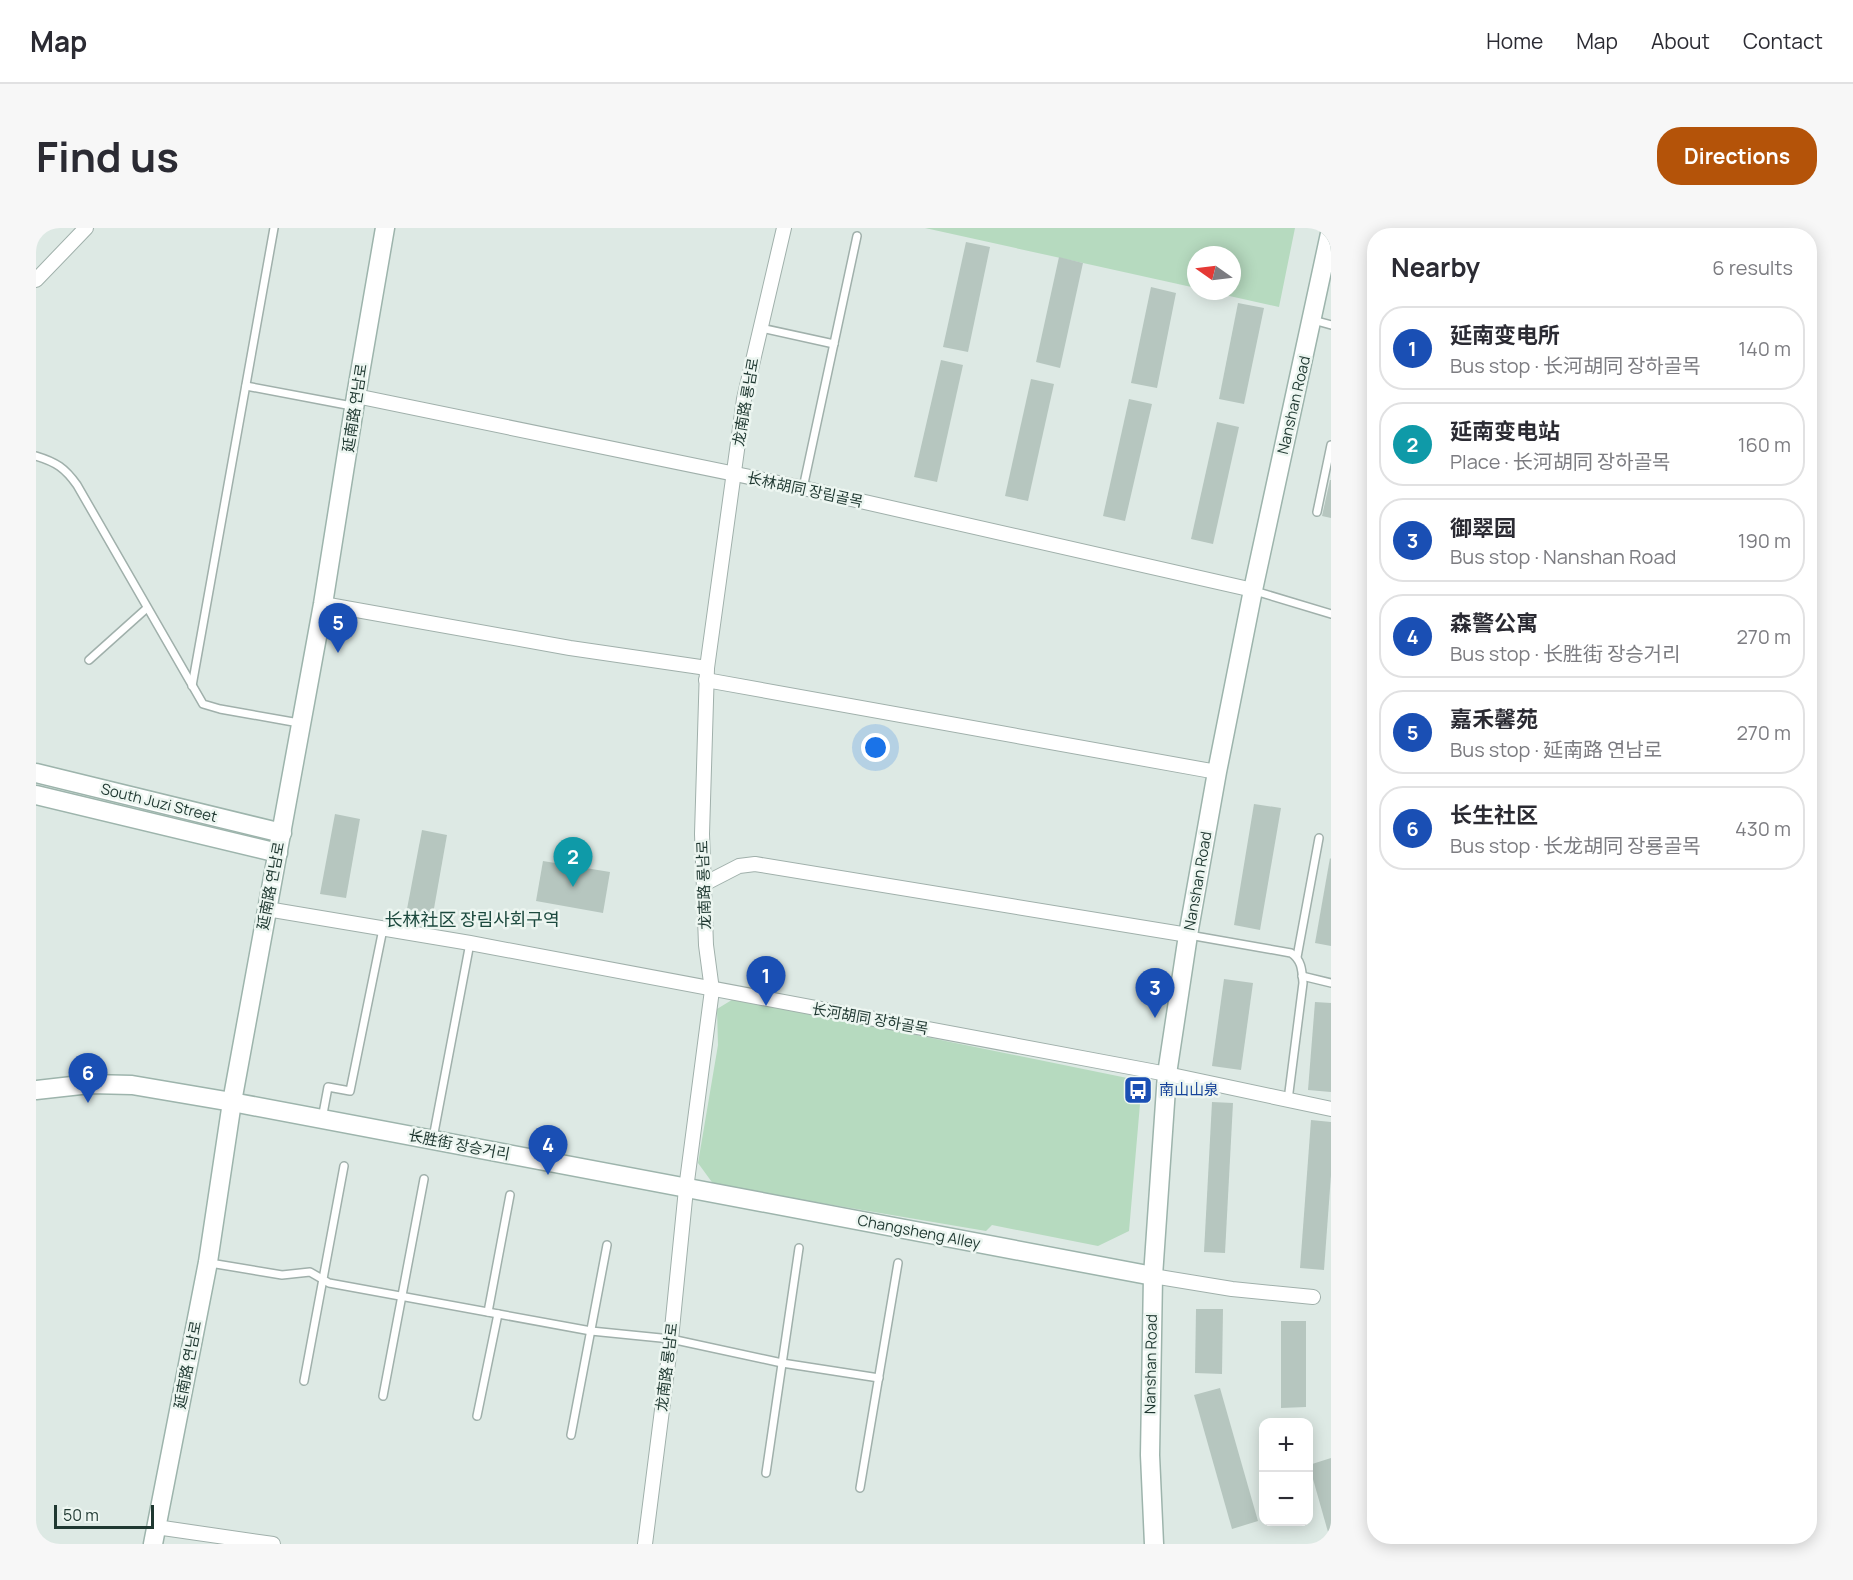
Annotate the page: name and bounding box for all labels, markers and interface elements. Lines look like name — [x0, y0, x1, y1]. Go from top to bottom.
text: Map — [30, 22, 87, 60]
text: Home — [1486, 27, 1543, 55]
text: Map — [1576, 27, 1618, 55]
text: About — [1651, 27, 1710, 55]
text: Contact — [1743, 27, 1823, 55]
text: Find us — [36, 127, 179, 185]
button: Directions — [1657, 127, 1817, 185]
north arrow — [1187, 246, 1241, 300]
text: Nearby — [1391, 249, 1480, 285]
text: 6 results — [1712, 254, 1793, 281]
text: 延南变电所 — [1450, 320, 1560, 350]
text: 1 — [1408, 335, 1417, 362]
text: 140 m — [1738, 335, 1791, 362]
text: Bus stop · 长河胡同 장하골목 — [1450, 352, 1701, 379]
street label: Nanshan Road — [1272, 354, 1315, 456]
street label: 龙南路 룡남로 — [727, 356, 764, 448]
street label: 延南路 연남로 — [337, 362, 372, 454]
text: 延南变电站 — [1450, 416, 1560, 446]
text: 2 — [1407, 431, 1418, 458]
text: 160 m — [1738, 431, 1791, 458]
text: Place · 长河胡同 장하골목 — [1450, 448, 1670, 475]
street label: 长林胡同 장림골목 — [745, 467, 865, 512]
text: 御翠园 — [1450, 513, 1516, 543]
text: 3 — [1407, 527, 1418, 554]
text: 190 m — [1738, 527, 1791, 554]
text: Bus stop · Nanshan Road — [1450, 543, 1676, 570]
pin: 5 — [318, 604, 358, 653]
text: 森警公寓 — [1450, 608, 1538, 638]
text: 4 — [1406, 623, 1419, 650]
text: 270 m — [1736, 623, 1791, 650]
text: Bus stop · 长胜街 장승거리 — [1450, 640, 1681, 667]
text: 嘉禾馨苑 — [1450, 704, 1538, 734]
text: 5 — [1407, 719, 1418, 746]
text: 270 m — [1736, 719, 1791, 746]
your location — [861, 733, 890, 762]
text: Bus stop · 延南路 연남로 — [1450, 736, 1662, 763]
street label: South Juzi Street — [99, 778, 220, 827]
text: 长生社区 — [1450, 800, 1538, 830]
text: 6 — [1406, 815, 1419, 842]
text: 430 m — [1735, 815, 1791, 842]
street label: Nanshan Road — [1178, 830, 1217, 932]
text: Bus stop · 长龙胡同 장룡골목 — [1450, 832, 1701, 859]
pin: 2 — [554, 838, 592, 887]
street label: 延南路 연남로 — [252, 840, 289, 932]
street label: 龙南路 룡남로 — [691, 840, 716, 930]
district label: 长林社区 장림사회구역 — [385, 907, 559, 931]
pin: 1 — [746, 956, 786, 1006]
pin: 3 — [1136, 968, 1174, 1018]
street label: 长河胡同 장하골목 — [810, 998, 930, 1039]
pin: 6 — [68, 1054, 108, 1103]
bus stop icon: 南山山泉 — [1122, 1074, 1154, 1106]
place label: 南山山泉 — [1159, 1079, 1219, 1100]
street label: 长胜街 장승거리 — [406, 1124, 512, 1165]
pin: 4 — [528, 1126, 568, 1175]
street label: Changsheng Alley — [856, 1209, 982, 1254]
street label: Nanshan Road — [1139, 1314, 1162, 1414]
street label: 延南路 연남로 — [169, 1319, 206, 1411]
street label: 龙南路 룡남로 — [651, 1321, 682, 1413]
map controls — [1259, 1418, 1313, 1526]
button: + — [1259, 1418, 1313, 1472]
button: − — [1259, 1472, 1313, 1526]
scale bar — [54, 1502, 154, 1530]
text: 50 m — [63, 1504, 99, 1526]

